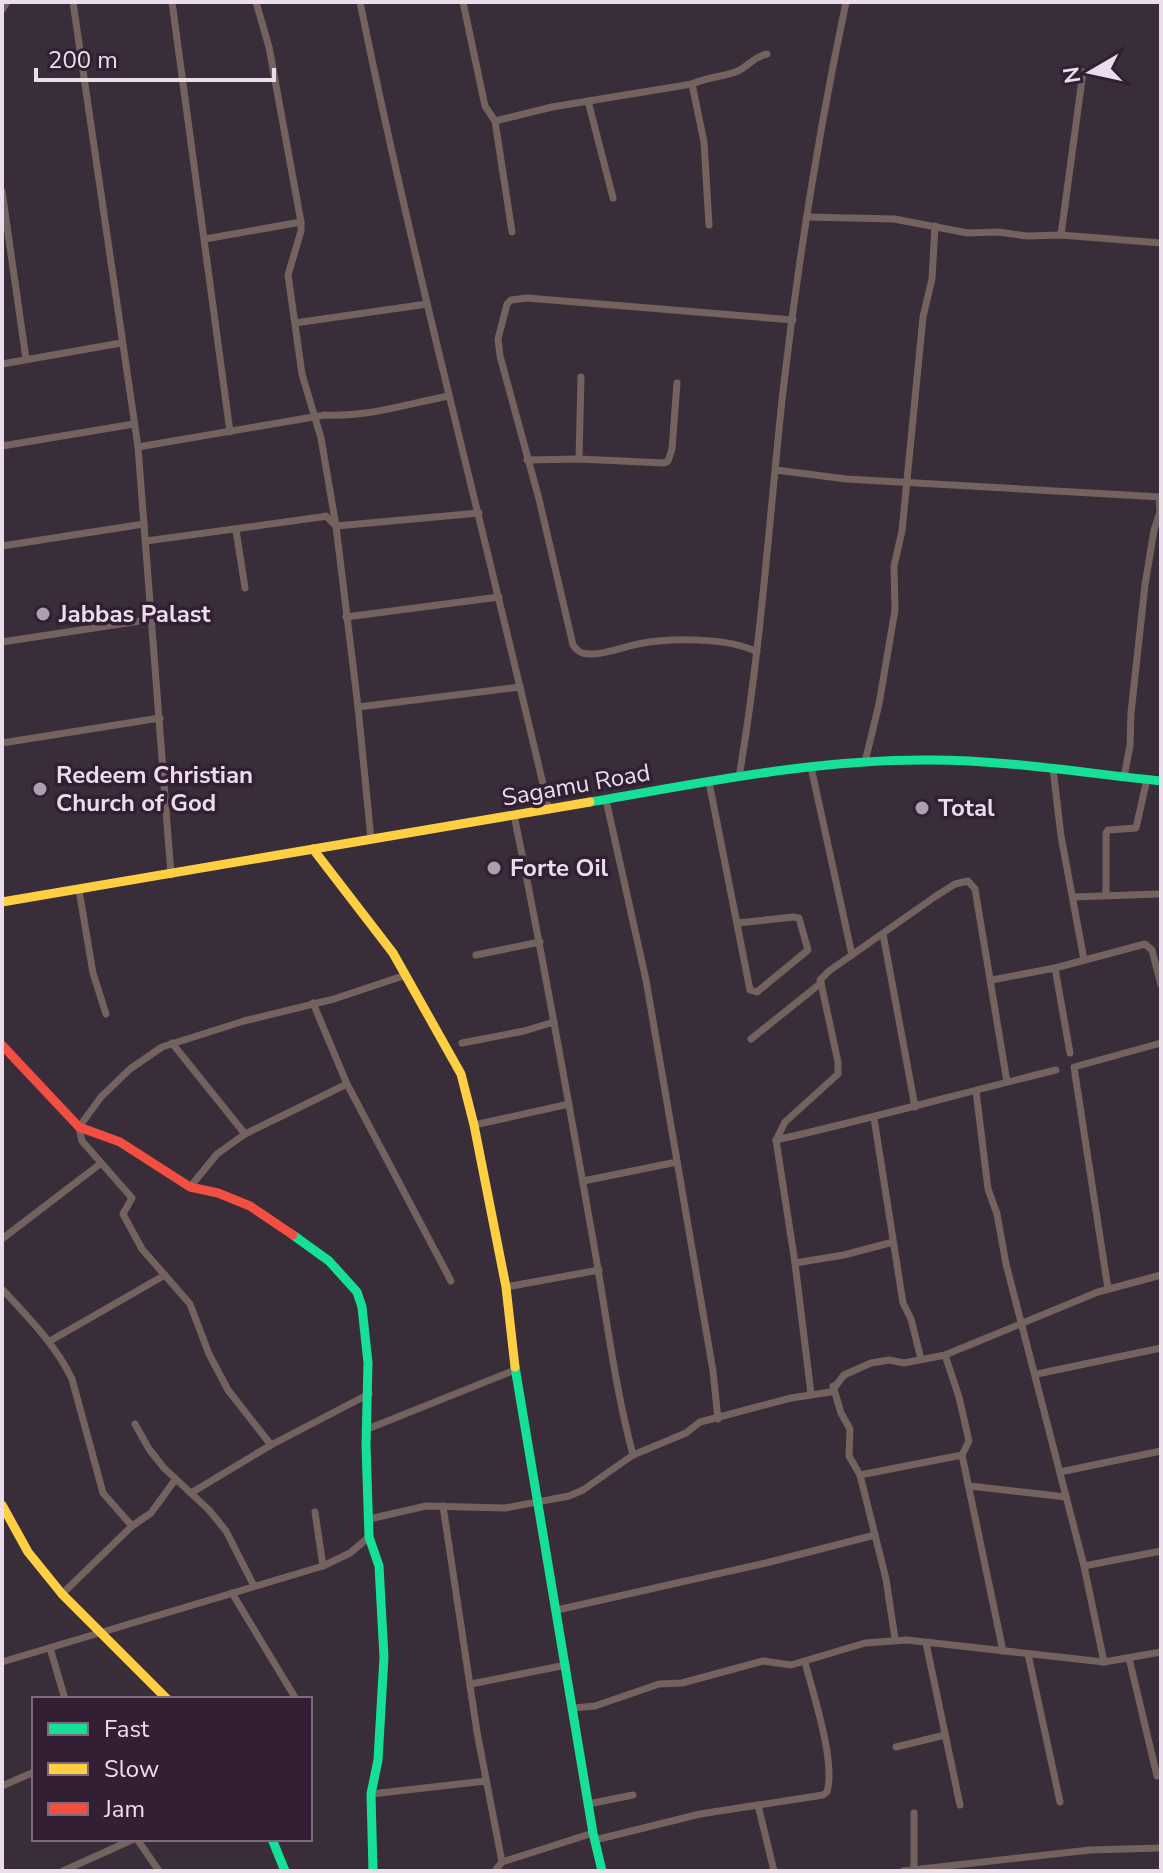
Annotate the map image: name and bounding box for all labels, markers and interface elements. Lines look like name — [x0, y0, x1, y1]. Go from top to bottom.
scale bar — [36, 32, 274, 82]
north arrow — [1051, 32, 1131, 112]
text: 200 m — [48, 44, 118, 76]
text: N — [1056, 64, 1088, 85]
place label: Jabbas Palast — [58, 598, 211, 630]
marker: Jabbas Palast — [34, 605, 52, 623]
street label: Sagamu Road — [499, 756, 653, 814]
place label: Redeem Christian Church of God — [56, 759, 253, 819]
marker: Redeem Christian Church of God — [31, 780, 49, 798]
place label: Total — [938, 792, 995, 824]
marker: Total — [913, 799, 931, 817]
place label: Forte Oil — [510, 852, 609, 884]
marker: Forte Oil — [485, 859, 503, 877]
legend — [32, 1697, 312, 1841]
text: Fast — [104, 1713, 150, 1745]
text: Slow — [104, 1753, 159, 1785]
text: Jam — [103, 1793, 145, 1825]

